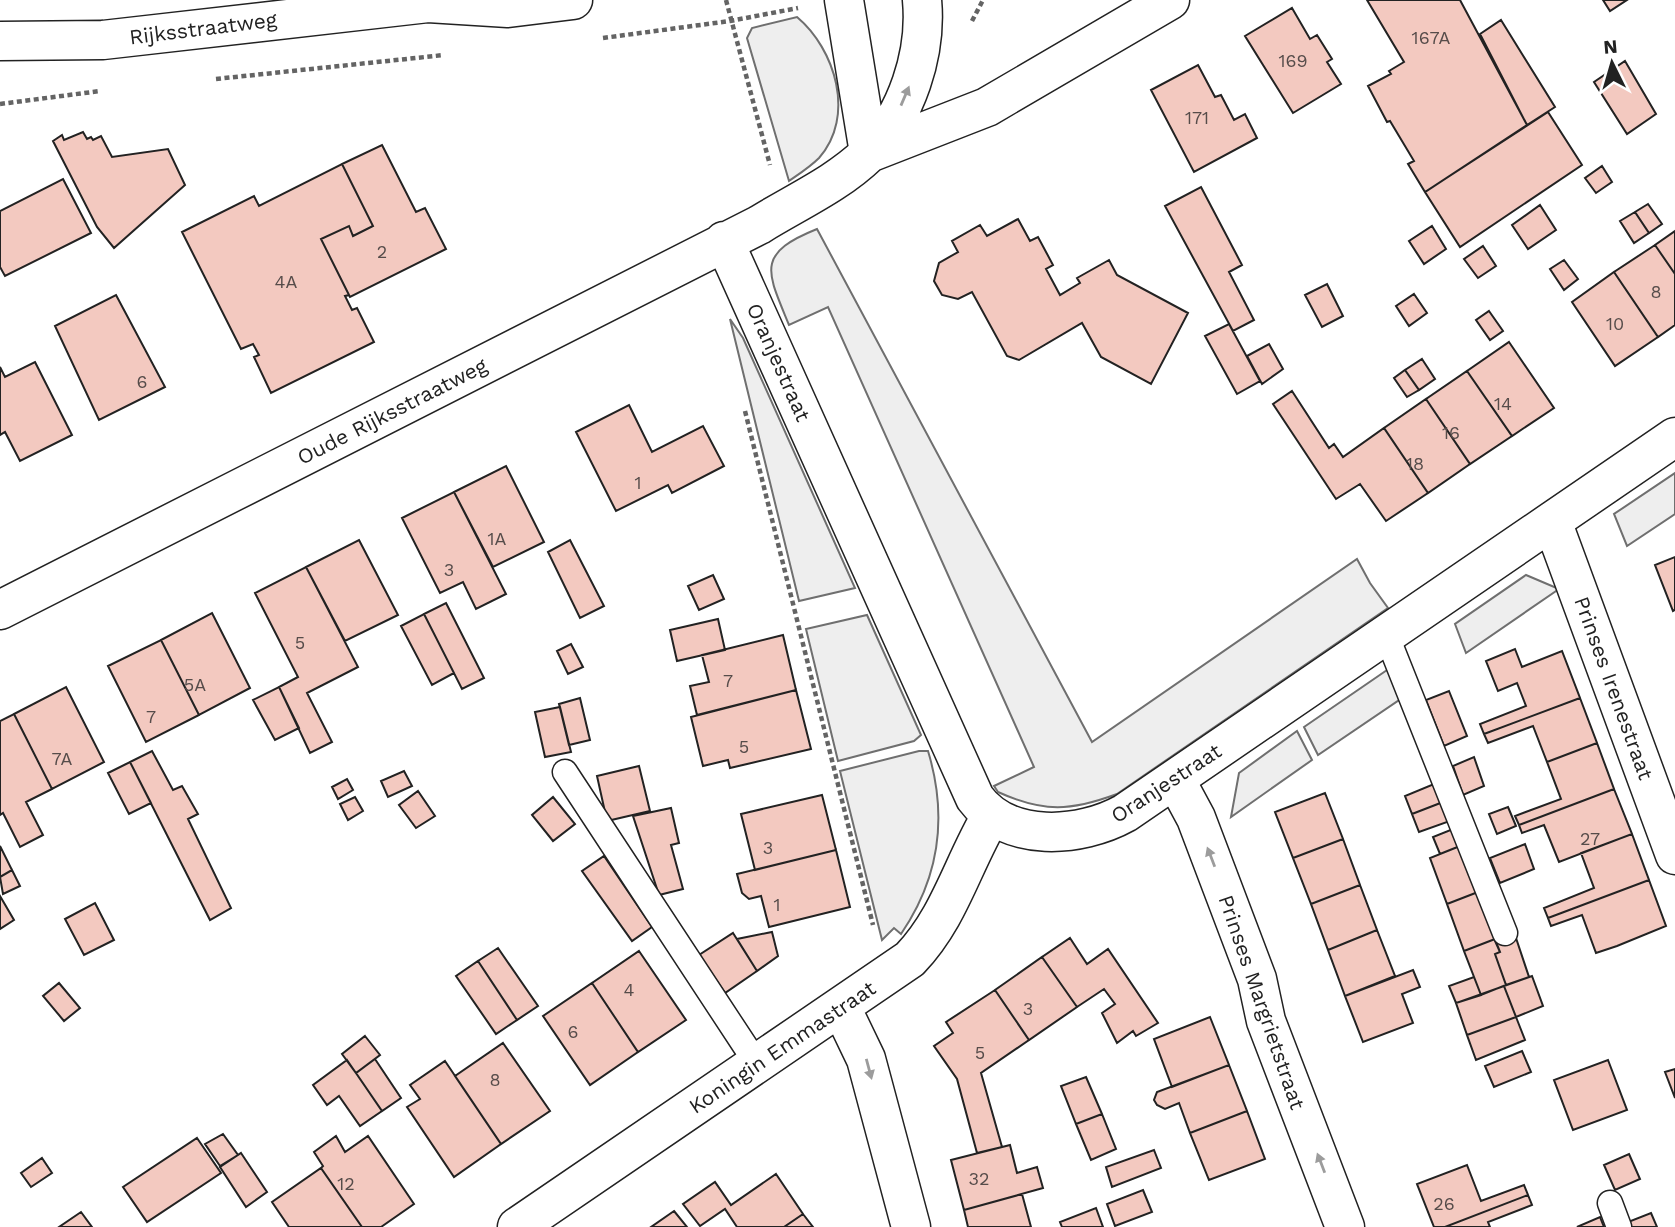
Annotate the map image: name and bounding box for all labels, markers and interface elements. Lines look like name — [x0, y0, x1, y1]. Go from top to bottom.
street label: Rijksstraatweg — [128, 6, 279, 49]
house number: 167A — [1412, 27, 1451, 48]
north arrow — [1577, 28, 1647, 98]
text: N — [1603, 34, 1619, 59]
house number: 169 — [1278, 50, 1308, 71]
one-way arrow — [900, 86, 911, 107]
house number: 171 — [1185, 107, 1209, 128]
house number: 2 — [377, 241, 387, 262]
house number: 4A — [275, 271, 298, 292]
house number: 8 — [1650, 281, 1662, 302]
street label: Oranjestraat — [742, 299, 816, 425]
house number: 10 — [1606, 313, 1624, 334]
street label: Oude Rijksstraatweg — [293, 352, 492, 470]
house number: 6 — [137, 371, 147, 392]
house number: 14 — [1494, 393, 1512, 414]
house number: 16 — [1442, 422, 1460, 443]
house number: 18 — [1406, 453, 1424, 474]
house number: 1 — [634, 472, 642, 493]
house number: 1A — [488, 528, 507, 549]
house number: 3 — [444, 559, 454, 580]
street label: Prinses Irenestraat — [1569, 593, 1659, 783]
house number: 5 — [295, 632, 305, 653]
house number: 7 — [723, 670, 733, 691]
house number: 5A — [184, 674, 206, 695]
house number: 7 — [146, 706, 156, 727]
house number: 5 — [739, 736, 749, 757]
street label: Oranjestraat — [1106, 738, 1226, 828]
house number: 7A — [52, 748, 73, 769]
house number: 27 — [1580, 828, 1600, 849]
house number: 3 — [763, 837, 773, 858]
one-way arrow — [1205, 847, 1216, 868]
street label: Prinses Margrietstraat — [1213, 891, 1311, 1113]
house number: 1 — [773, 894, 781, 915]
street label: Koningin Emmastraat — [684, 975, 880, 1119]
house number: 4 — [624, 979, 635, 1000]
house number: 3 — [1023, 998, 1033, 1019]
house number: 6 — [568, 1021, 578, 1042]
house number: 5 — [975, 1042, 985, 1063]
one-way arrow — [864, 1059, 874, 1080]
house number: 8 — [489, 1069, 501, 1090]
one-way arrow — [1315, 1153, 1326, 1174]
house number: 32 — [969, 1168, 990, 1189]
house number: 12 — [337, 1173, 355, 1194]
house number: 26 — [1433, 1193, 1455, 1214]

